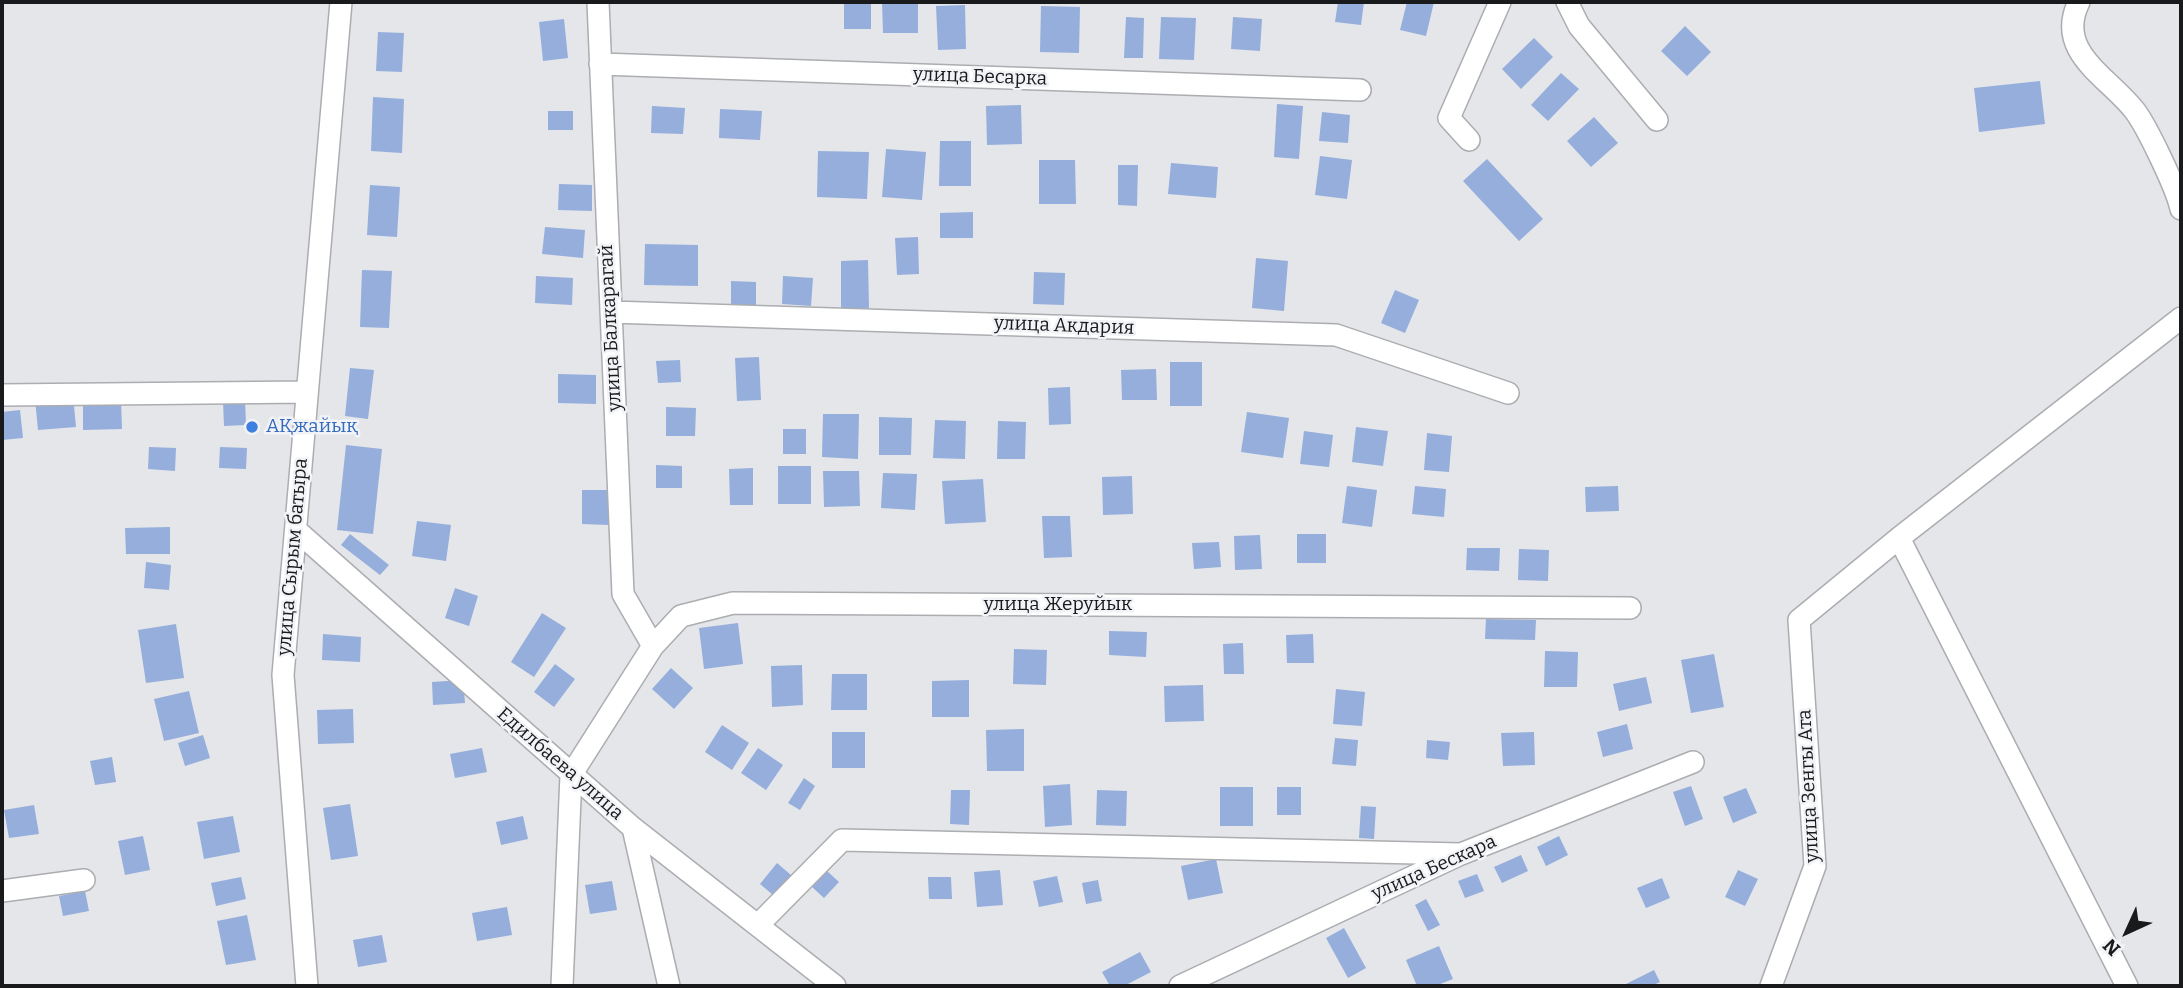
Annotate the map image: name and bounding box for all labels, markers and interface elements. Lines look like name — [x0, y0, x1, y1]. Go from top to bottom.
street label: улица Бесарка — [913, 63, 1047, 91]
street label: улица Балкарагай — [595, 244, 627, 412]
street label: улица Акдария — [993, 312, 1135, 340]
place label: АҚжайық — [266, 416, 358, 438]
marker: АҚжайық — [244, 419, 260, 435]
street label: улица Сырым батыра — [273, 457, 313, 657]
street label: улица Жеруйык — [984, 594, 1132, 616]
street label: Едилбаева улица — [492, 703, 628, 825]
street label: улица Зенгы Ата — [1794, 709, 1824, 863]
street label: улица Бескара — [1368, 830, 1500, 906]
north arrow — [2092, 897, 2162, 967]
text: N — [2098, 934, 2125, 961]

